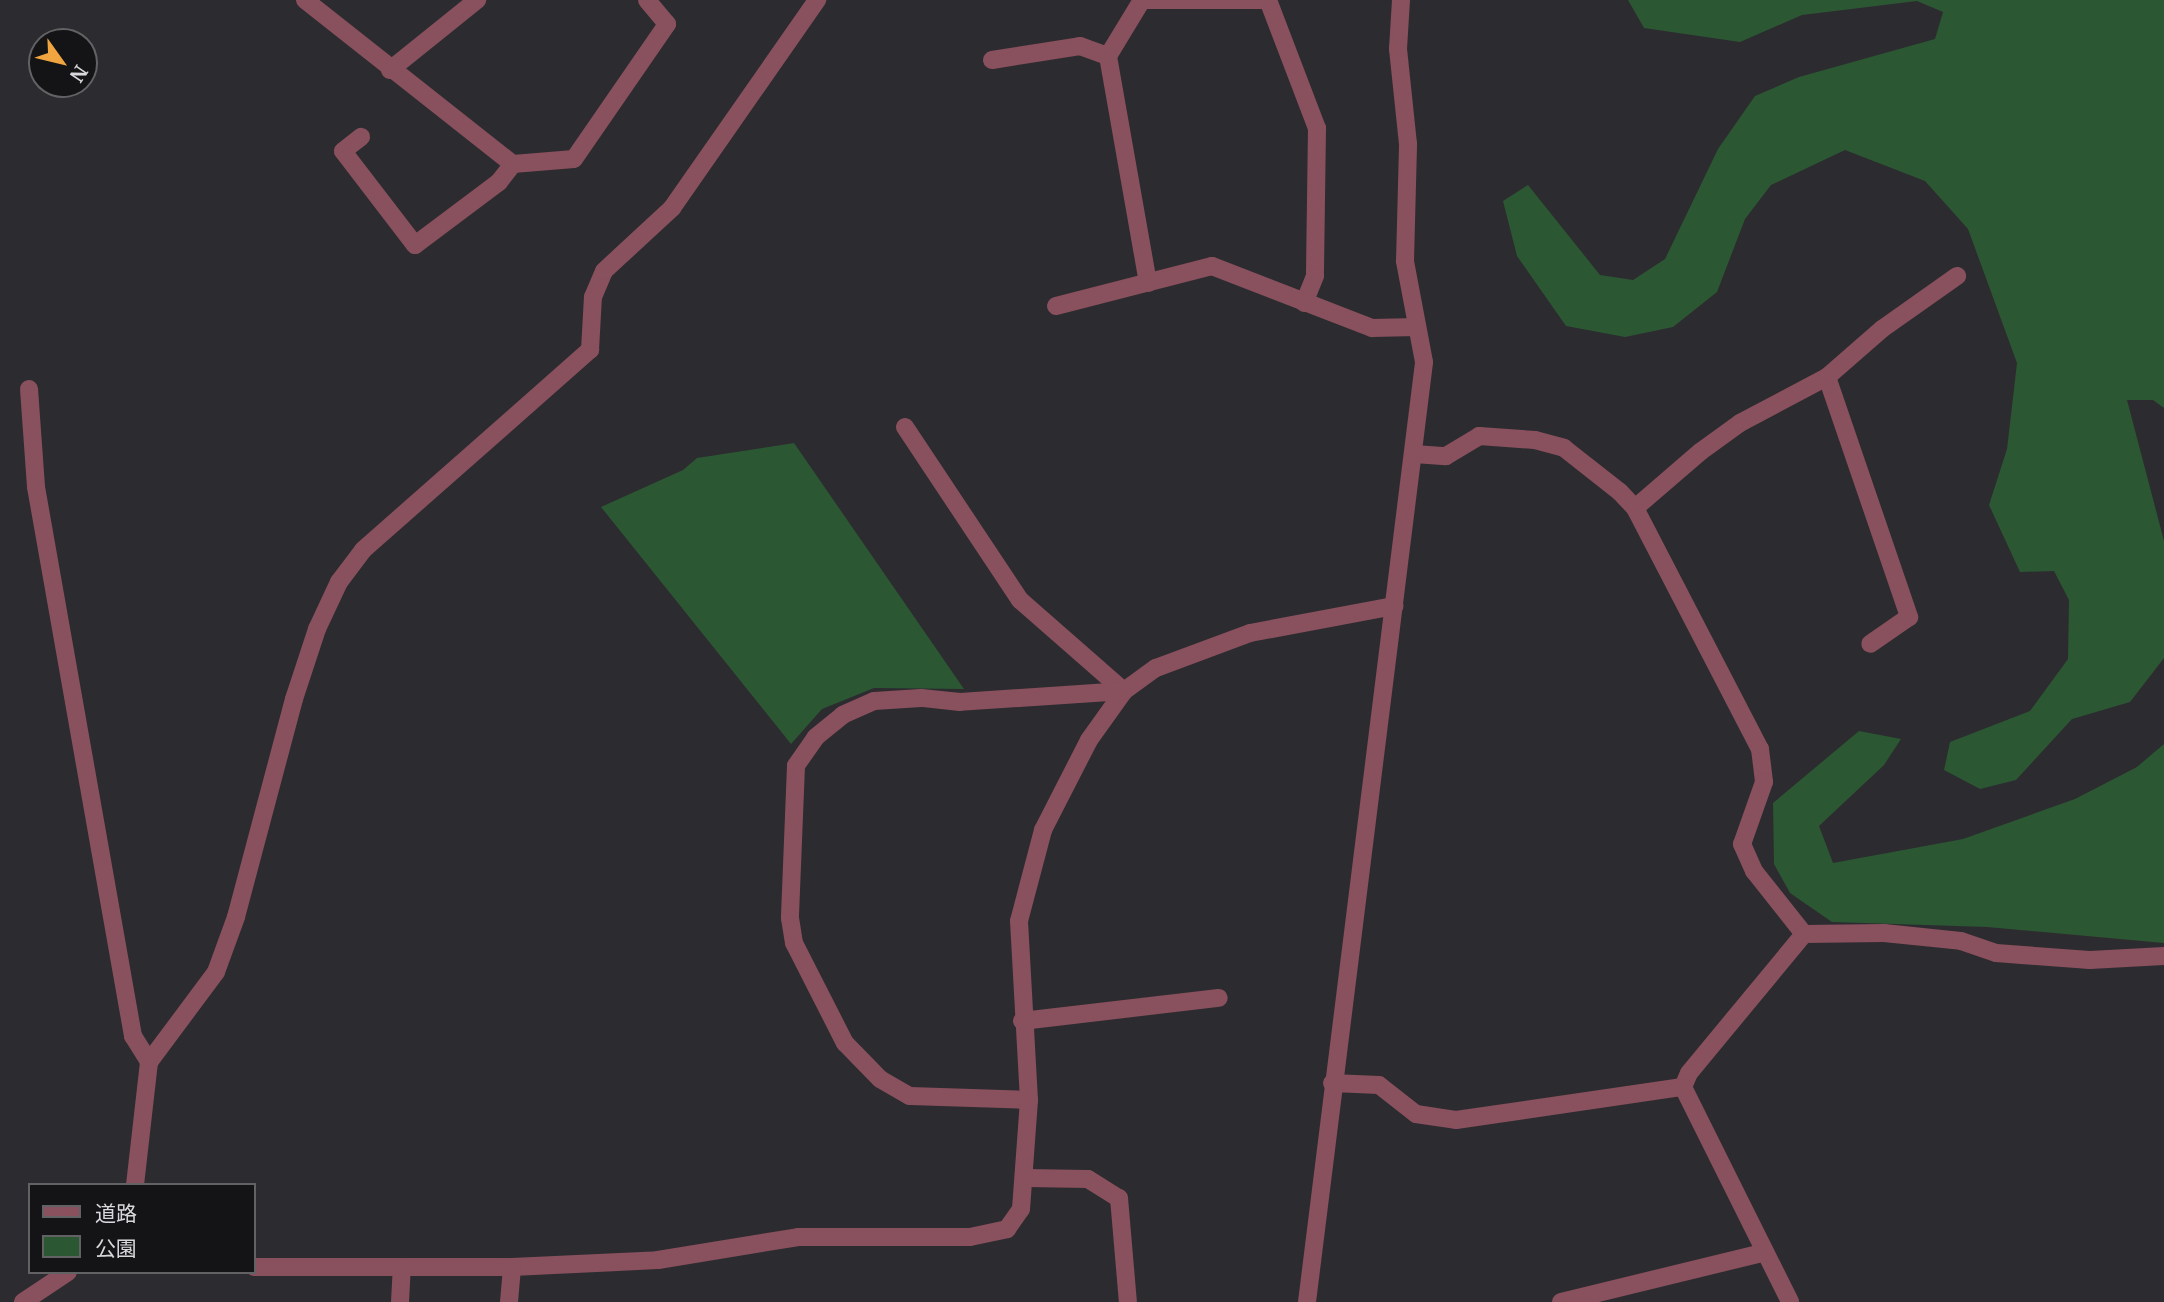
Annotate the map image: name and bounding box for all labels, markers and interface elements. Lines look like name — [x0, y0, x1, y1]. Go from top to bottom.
north arrow — [28, 28, 98, 98]
text: N — [65, 61, 93, 87]
legend — [28, 1183, 256, 1274]
text: 道路 — [95, 1200, 137, 1227]
text: 公園 — [95, 1235, 137, 1262]

